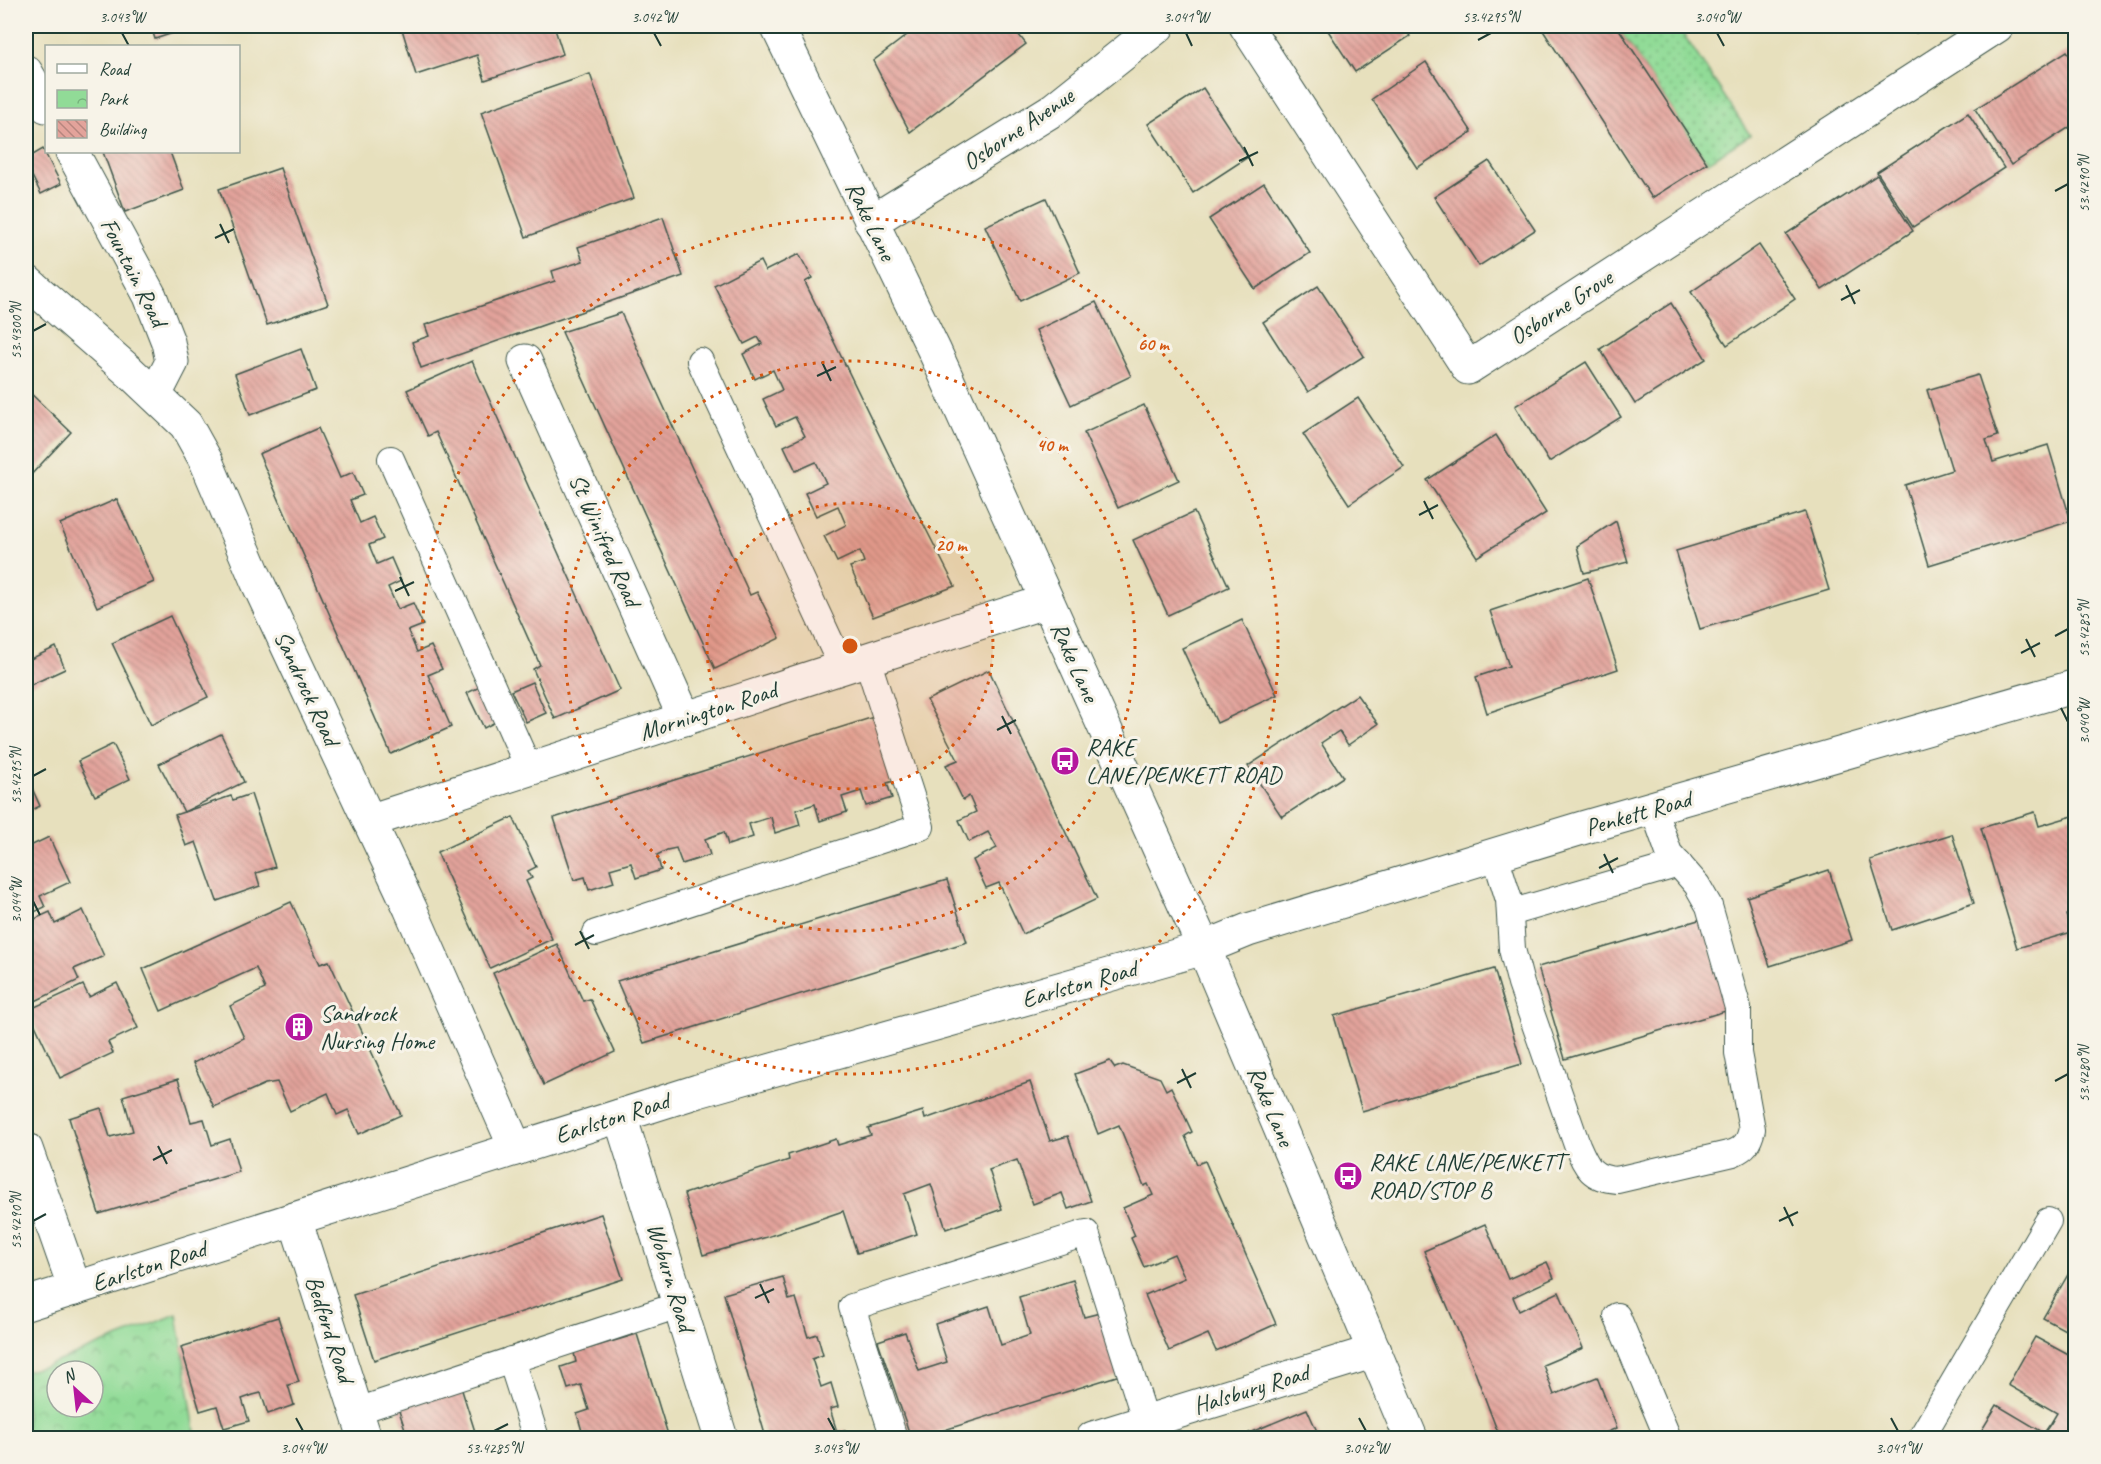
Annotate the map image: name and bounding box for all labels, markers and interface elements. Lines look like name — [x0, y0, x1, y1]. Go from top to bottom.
text: 3.043°W — [99, 8, 148, 27]
text: 3.042°W — [631, 8, 680, 27]
text: 3.041°W — [1163, 8, 1212, 27]
text: 53.4295°N — [1463, 8, 1522, 27]
text: 3.040°W — [1694, 8, 1743, 27]
legend — [45, 45, 240, 153]
text: Road — [99, 58, 132, 80]
street label: Osborne Avenue — [957, 80, 1081, 177]
text: Park — [99, 88, 129, 110]
text: Building — [99, 118, 148, 140]
text: 53.4290°N — [2075, 153, 2094, 212]
street label: Rake Lane — [839, 177, 904, 267]
street label: Fountain Road — [94, 213, 176, 334]
street label: Osborne Grove — [1504, 261, 1620, 351]
text: 53.4300°N — [7, 300, 26, 359]
text: 60 m — [1137, 333, 1170, 355]
text: 40 m — [1037, 434, 1069, 456]
street label: St Winifred Road — [562, 469, 649, 614]
text: 20 m — [936, 534, 968, 556]
text: 53.4285°N — [2075, 598, 2094, 657]
street label: Rake Lane — [1044, 617, 1107, 709]
street label: Sandrock Road — [267, 626, 348, 753]
centre of rings — [840, 636, 860, 656]
street label: Mornington Road — [636, 674, 784, 747]
text: 3.040°W — [2075, 696, 2094, 745]
place label: RAKE LANE/PENKETT ROAD — [1086, 732, 1283, 790]
text: 53.4295°N — [7, 745, 26, 804]
bus stop icon: RAKE LANE/PENKETT ROAD — [1049, 745, 1081, 777]
street label: Penkett Road — [1582, 783, 1698, 842]
text: 3.044°W — [7, 875, 26, 924]
street label: Earlston Road — [1018, 952, 1143, 1015]
place label: Sandrock Nursing Home — [320, 998, 436, 1056]
building icon: Sandrock Nursing Home — [283, 1011, 315, 1043]
text: 53.4280°N — [2075, 1043, 2094, 1102]
street label: Rake Lane — [1241, 1061, 1302, 1153]
street label: Earlston Road — [551, 1084, 676, 1151]
place label: RAKE LANE/PENKETT ROAD/STOP B — [1369, 1147, 1570, 1205]
bus stop icon: RAKE LANE/PENKETT ROAD/STOP B — [1332, 1160, 1364, 1192]
text: 53.4290°N — [7, 1190, 26, 1249]
street label: Woburn Road — [640, 1219, 703, 1338]
street label: Earlston Road — [88, 1232, 213, 1299]
street label: Bedford Road — [299, 1272, 362, 1389]
street label: Halsbury Road — [1190, 1356, 1316, 1421]
north arrow — [45, 1359, 105, 1419]
text: N — [60, 1364, 80, 1388]
text: 3.044°W — [280, 1439, 329, 1458]
text: 53.4285°N — [466, 1439, 525, 1458]
text: 3.043°W — [812, 1439, 861, 1458]
text: 3.042°W — [1343, 1439, 1392, 1458]
text: 3.041°W — [1875, 1439, 1924, 1458]

